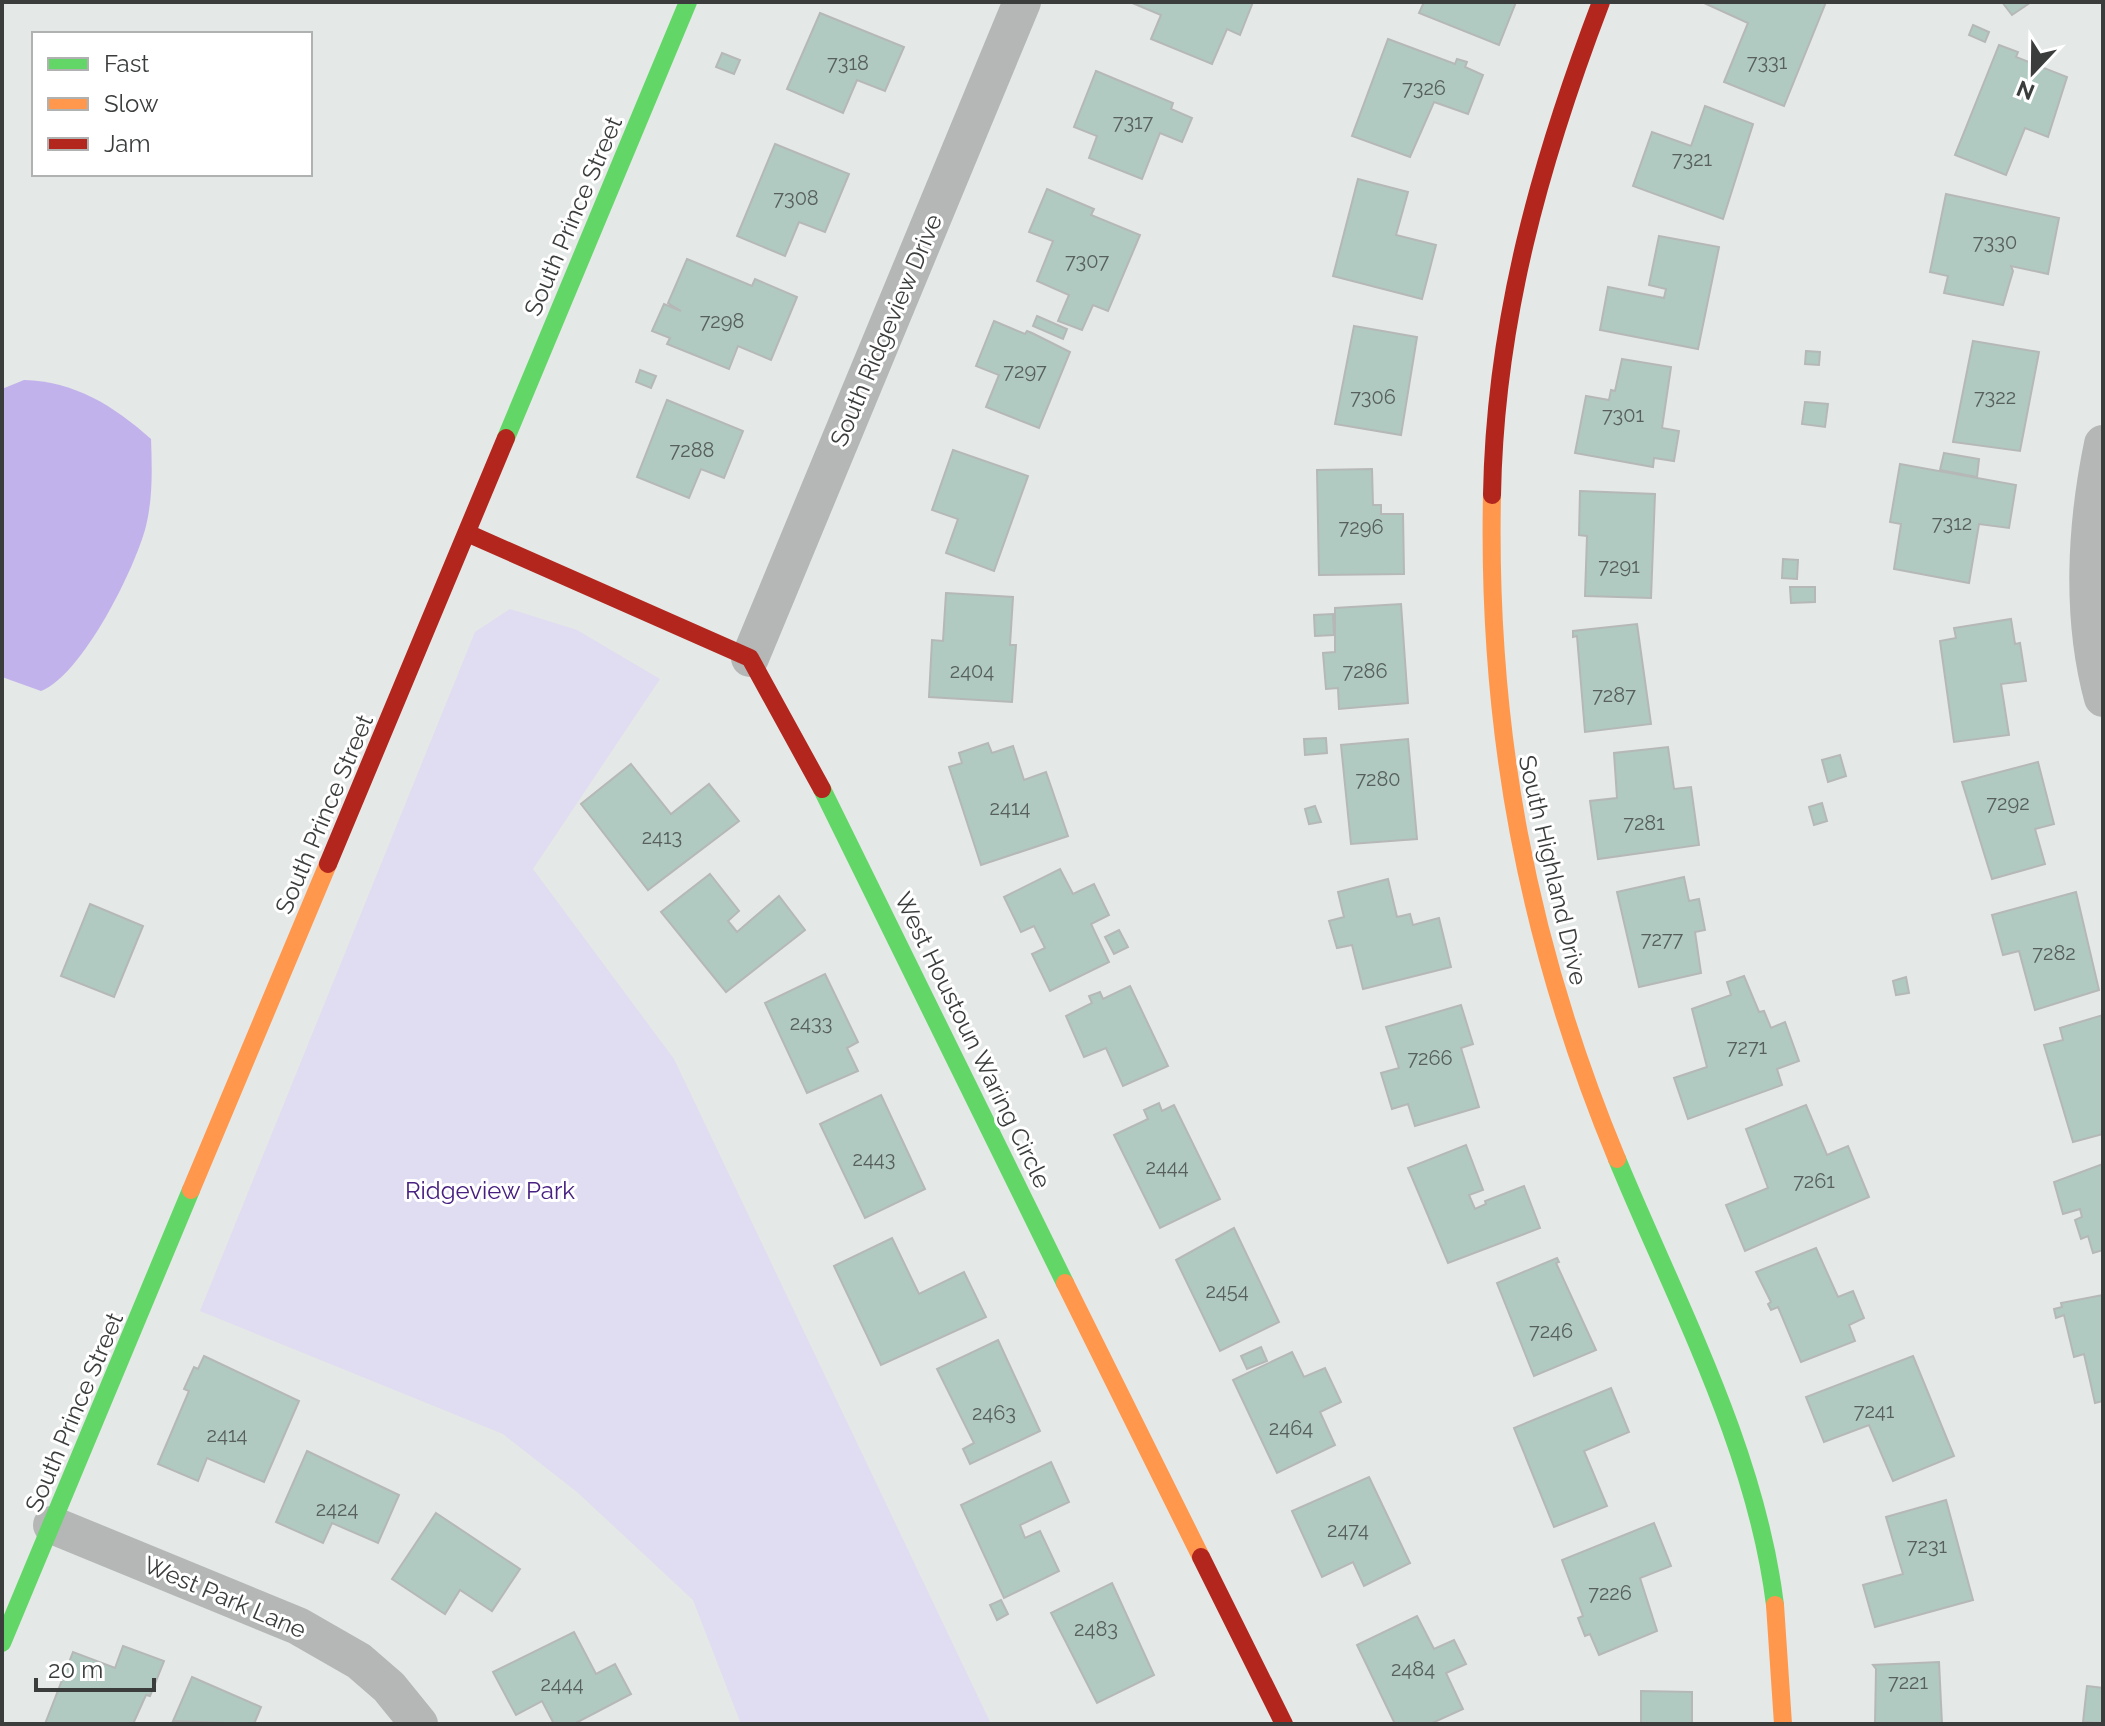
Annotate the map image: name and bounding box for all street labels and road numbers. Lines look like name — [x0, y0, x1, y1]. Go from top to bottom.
street label: South Prince Street — [518, 112, 628, 320]
street label: South Ridgeview Drive — [824, 209, 948, 451]
street label: South Prince Street — [269, 710, 379, 918]
street label: South Highland Drive — [1512, 752, 1594, 988]
street label: West Houstoun Waring Circle — [889, 887, 1057, 1193]
street label: South Prince Street — [19, 1308, 129, 1516]
street label: West Park Lane — [139, 1550, 311, 1644]

